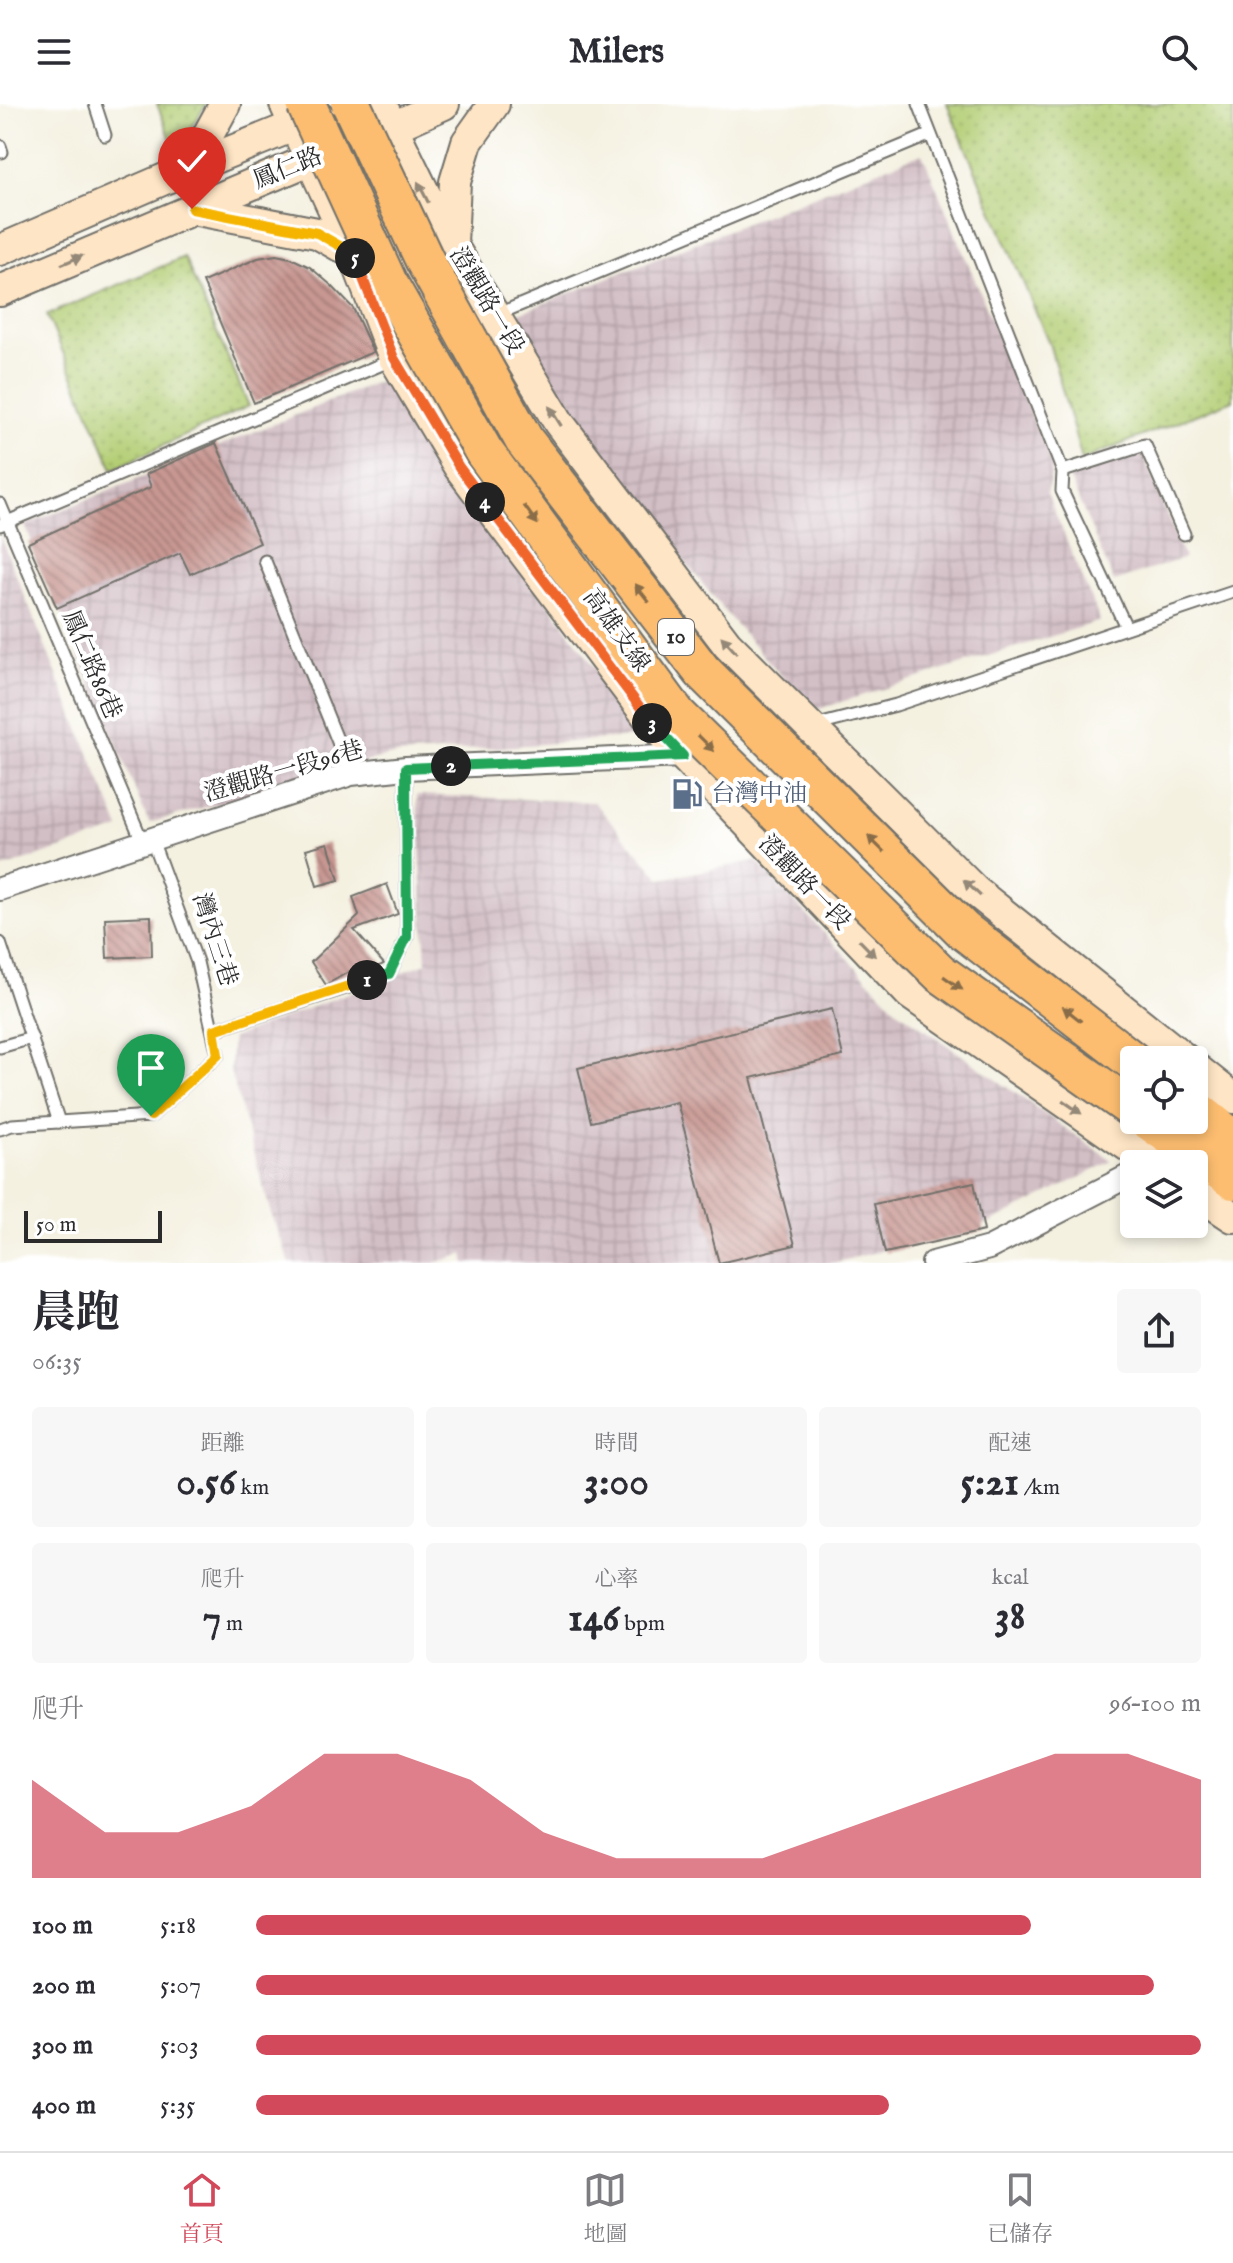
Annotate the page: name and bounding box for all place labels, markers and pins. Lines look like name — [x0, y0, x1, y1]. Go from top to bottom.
pin — [158, 127, 226, 209]
pin: 5 — [335, 238, 375, 278]
pin: 4 — [465, 482, 505, 522]
pin: 3 — [632, 703, 672, 743]
pin: 2 — [431, 746, 471, 786]
fuel station icon: 台灣中油 — [670, 777, 704, 811]
place label: 台灣中油 — [711, 779, 807, 810]
pin: 1 — [347, 960, 387, 1000]
pin — [117, 1034, 185, 1116]

